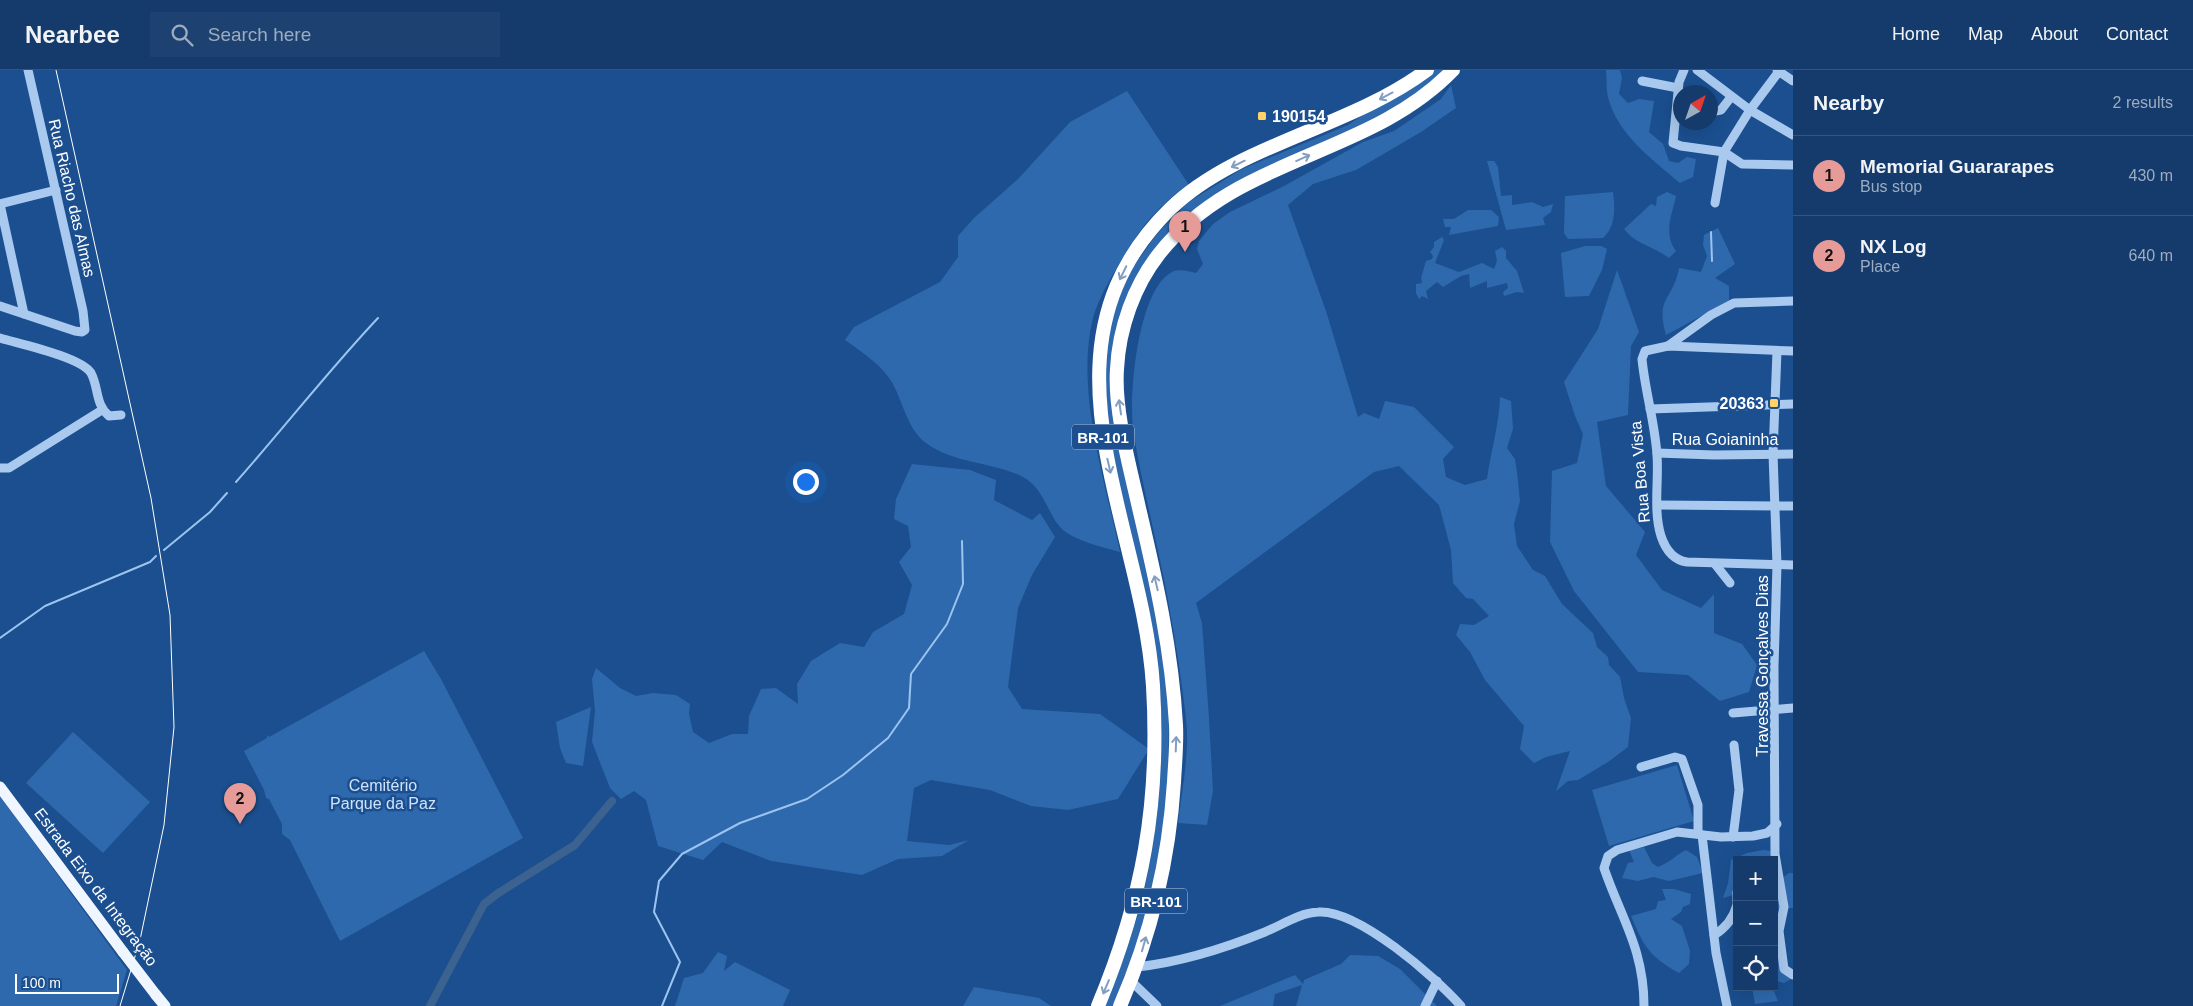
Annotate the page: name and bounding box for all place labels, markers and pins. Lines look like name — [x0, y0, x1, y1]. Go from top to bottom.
place label: 190154 — [1272, 108, 1325, 125]
marker: 190154 — [1256, 110, 1268, 122]
pin: 1 — [1169, 211, 1201, 252]
place label: 20363 — [1720, 395, 1764, 412]
marker: 20363 — [1768, 397, 1780, 409]
pin: 2 — [224, 783, 256, 824]

